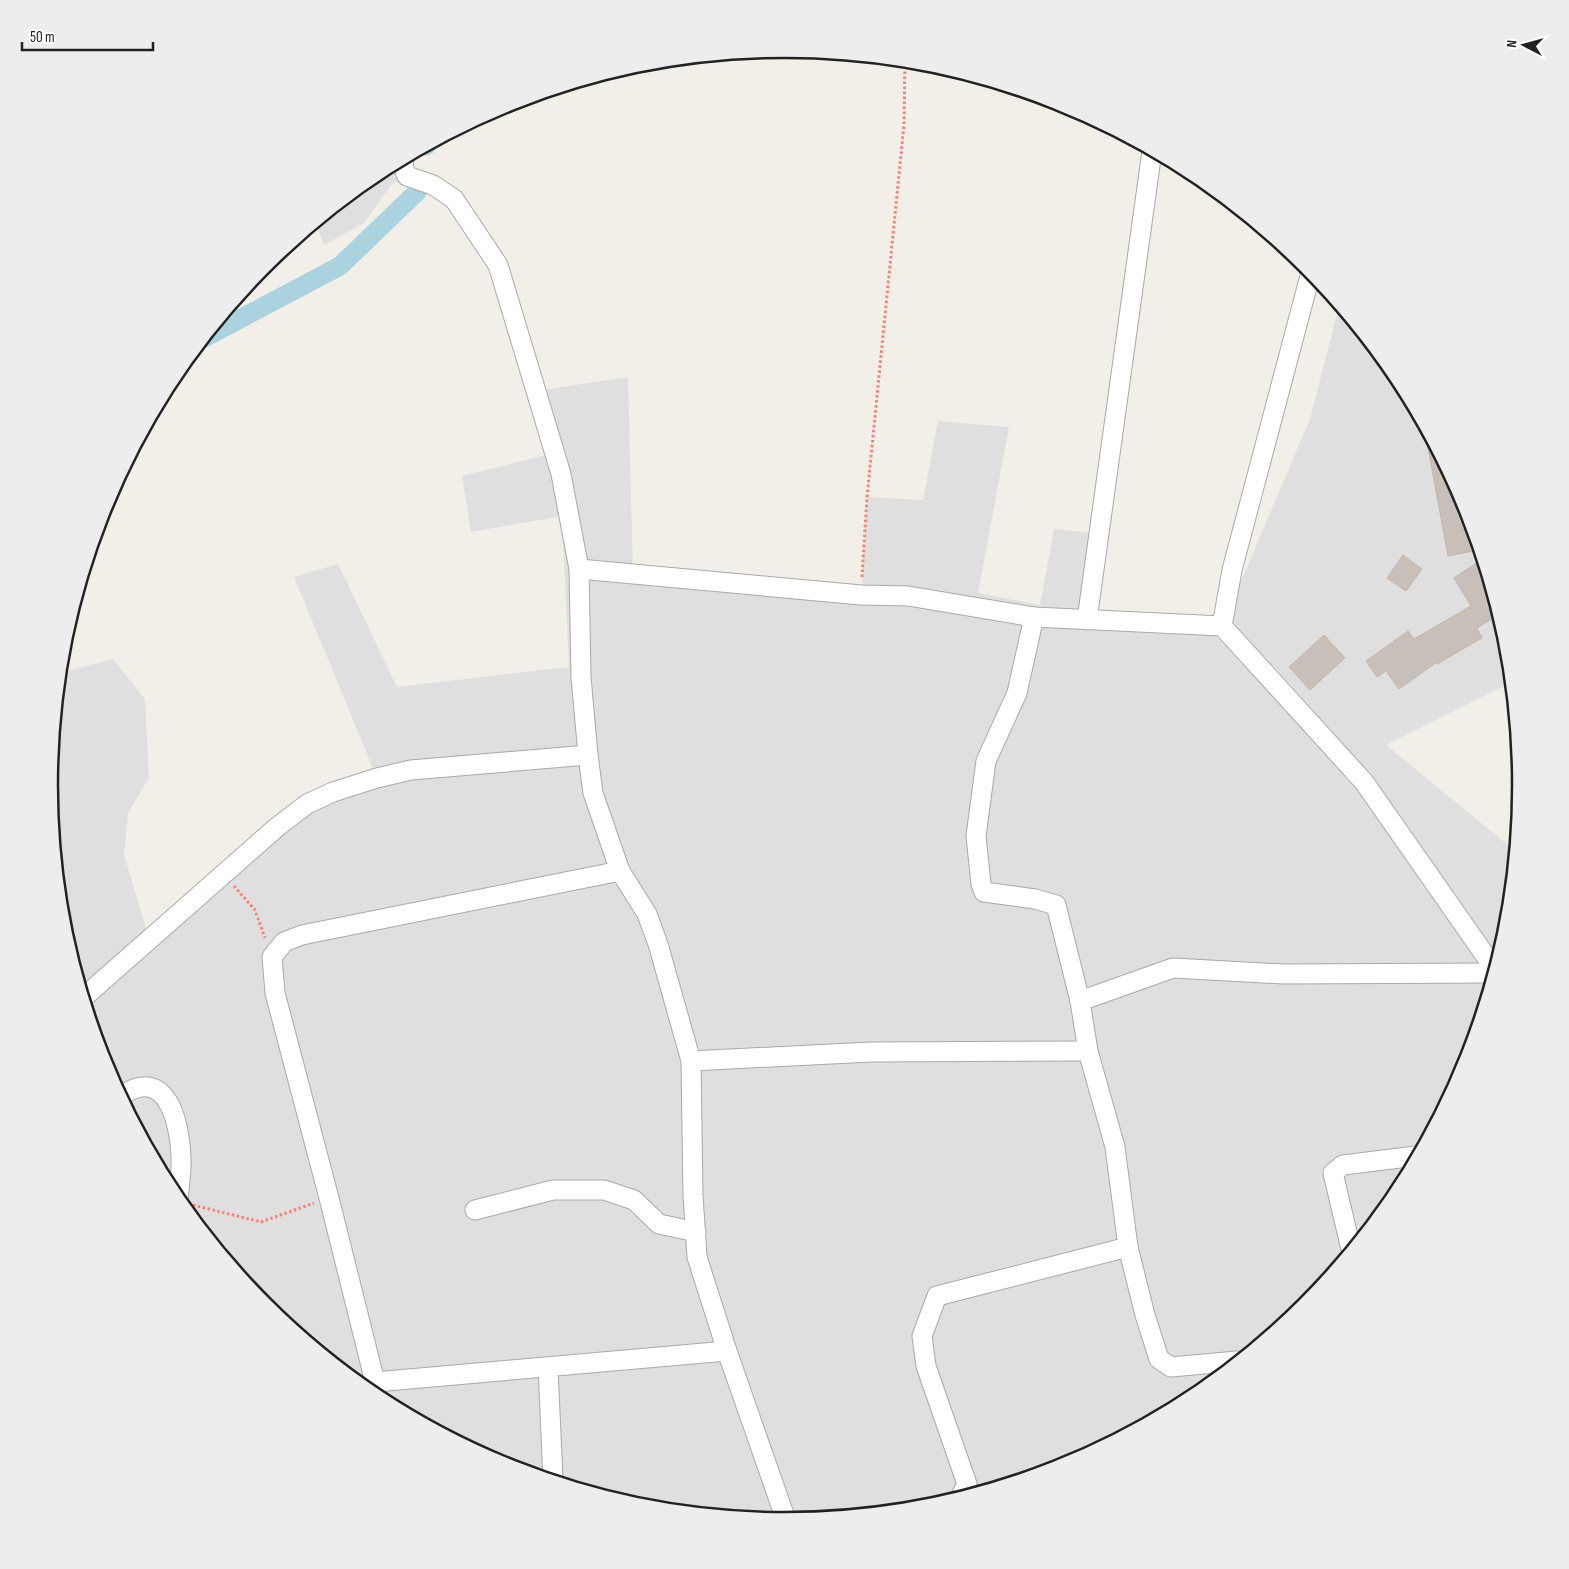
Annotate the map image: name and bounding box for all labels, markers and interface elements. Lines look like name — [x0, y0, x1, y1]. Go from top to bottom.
scale bar — [22, 20, 154, 52]
north arrow — [1499, 20, 1549, 70]
text: 50 m — [30, 28, 55, 47]
text: N — [1503, 39, 1520, 48]

